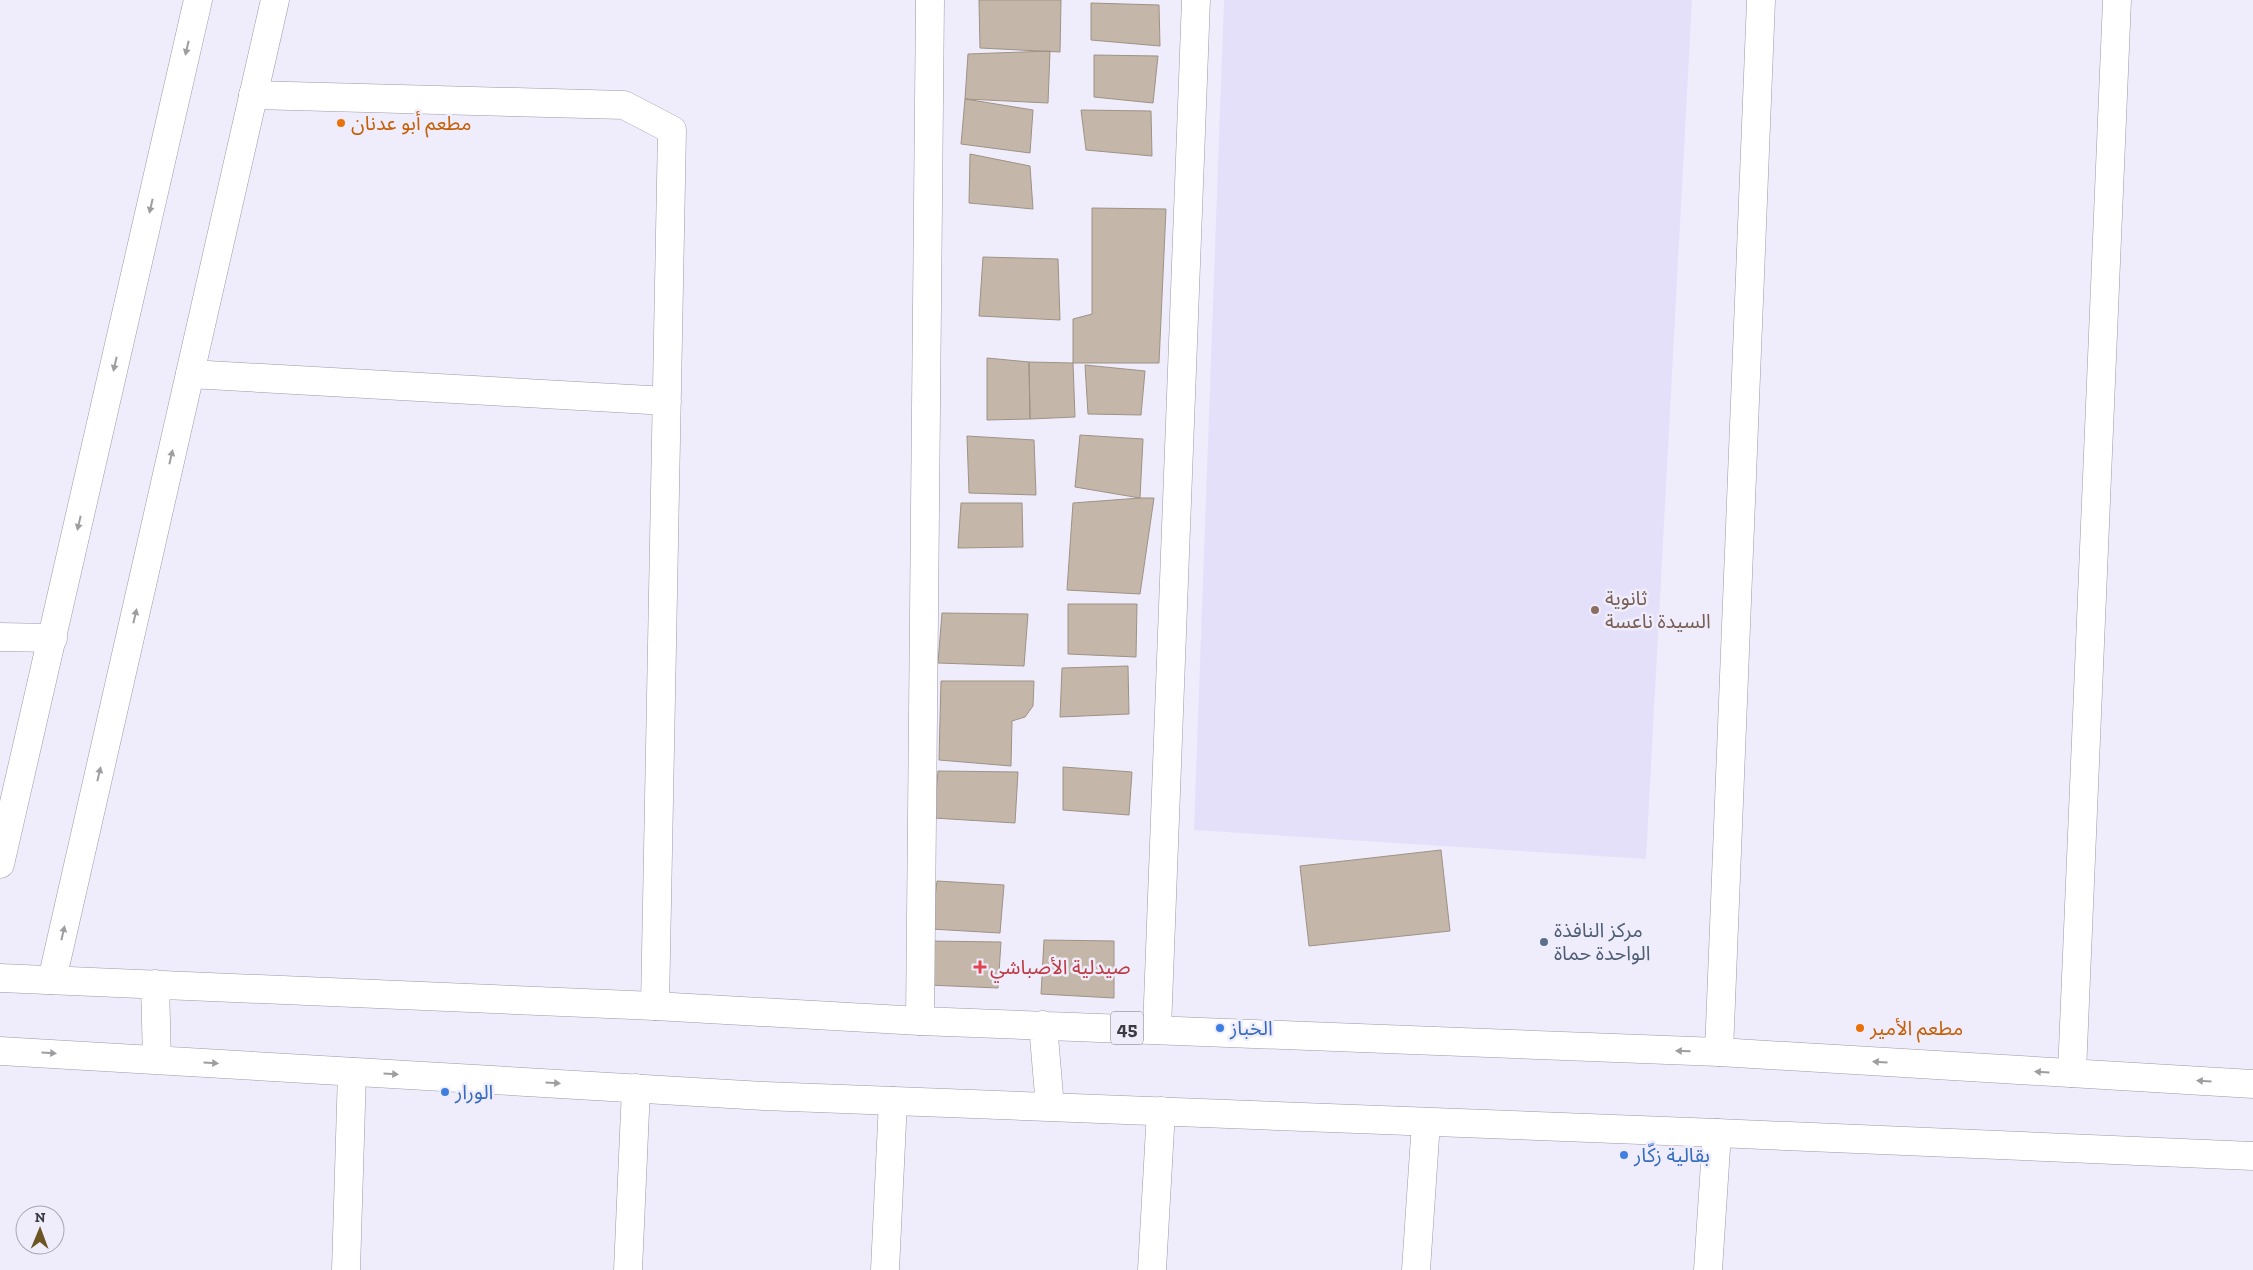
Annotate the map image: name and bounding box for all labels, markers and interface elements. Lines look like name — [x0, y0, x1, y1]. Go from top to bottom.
one-way arrow — [183, 40, 191, 55]
place label: مطعم أبو عدنان — [351, 111, 472, 138]
marker: مطعم أبو عدنان — [335, 117, 347, 129]
one-way arrow — [147, 198, 155, 214]
one-way arrow — [111, 357, 119, 372]
one-way arrow — [167, 450, 175, 465]
one-way arrow — [75, 515, 83, 530]
place label: ثانوية السيدة ناعسة — [1605, 586, 1711, 633]
marker: ثانوية السيدة ناعسة — [1589, 604, 1601, 616]
one-way arrow — [131, 608, 139, 623]
one-way arrow — [95, 767, 103, 782]
place label: مركز النافذة الواحدة حماة — [1554, 918, 1650, 965]
one-way arrow — [59, 925, 67, 940]
marker: مركز النافذة الواحدة حماة — [1538, 936, 1550, 948]
place label: صيدلية الأصباشي — [990, 955, 1131, 983]
marker: صيدلية الأصباشي — [974, 961, 986, 973]
road number: 45 — [1111, 1011, 1143, 1044]
place label: الخباز — [1229, 1016, 1273, 1040]
place label: مطعم الأمير — [1869, 1016, 1963, 1043]
marker: الخباز — [1214, 1022, 1226, 1034]
marker: مطعم الأمير — [1854, 1022, 1866, 1034]
one-way arrow — [1674, 1046, 1690, 1054]
one-way arrow — [41, 1050, 57, 1058]
one-way arrow — [1872, 1057, 1888, 1065]
one-way arrow — [203, 1060, 219, 1068]
one-way arrow — [2034, 1067, 2050, 1075]
one-way arrow — [383, 1070, 399, 1078]
one-way arrow — [2196, 1076, 2212, 1084]
place label: الورار — [454, 1080, 493, 1104]
one-way arrow — [545, 1080, 561, 1088]
marker: الورار — [439, 1086, 451, 1098]
place label: بقالية زكّار — [1633, 1142, 1710, 1167]
marker: بقالية زكّار — [1618, 1149, 1630, 1161]
north arrow — [15, 1205, 65, 1255]
text: N — [35, 1209, 46, 1226]

